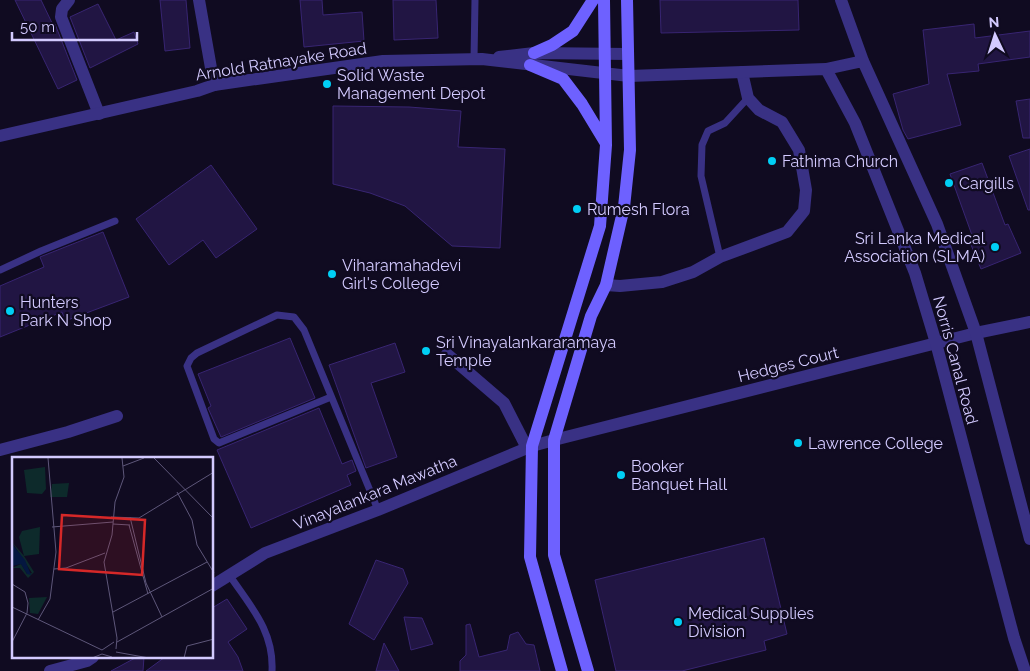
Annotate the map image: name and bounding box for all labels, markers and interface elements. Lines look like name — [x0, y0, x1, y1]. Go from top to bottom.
scale bar — [12, 10, 138, 42]
north arrow — [970, 10, 1020, 60]
text: N — [988, 14, 1000, 30]
text: 50 m — [20, 18, 55, 36]
street label: Arnold Ratnayake Road — [194, 39, 368, 84]
place label: Solid Waste Management Depot — [337, 66, 486, 103]
marker: Solid Waste Management Depot — [321, 78, 333, 90]
place label: Fathima Church — [782, 152, 898, 171]
marker: Fathima Church — [766, 155, 778, 167]
place label: Cargills — [959, 174, 1014, 193]
marker: Cargills — [943, 177, 955, 189]
place label: Rumesh Flora — [587, 200, 690, 219]
marker: Rumesh Flora — [571, 203, 583, 215]
place label: Sri Lanka Medical Association (SLMA) — [844, 229, 986, 266]
marker: Sri Lanka Medical Association (SLMA) — [989, 241, 1001, 253]
place label: Viharamahadevi Girl's College — [342, 256, 461, 293]
marker: Viharamahadevi Girl's College — [326, 268, 338, 280]
place label: Hunters Park N Shop — [20, 293, 112, 330]
street label: Norris Canal Road — [929, 294, 982, 427]
marker: Hunters Park N Shop — [4, 305, 16, 317]
place label: Sri Vinayalankararamaya Temple — [436, 333, 616, 370]
street label: Hedges Court — [736, 343, 841, 386]
marker: Sri Vinayalankararamaya Temple — [420, 345, 432, 357]
place label: Lawrence College — [808, 434, 943, 453]
marker: Lawrence College — [792, 437, 804, 449]
street label: Vinayalankara Mawatha — [291, 451, 460, 534]
inset map — [12, 457, 214, 658]
place label: Booker Banquet Hall — [631, 457, 728, 494]
marker: Booker Banquet Hall — [615, 469, 627, 481]
place label: Medical Supplies Division — [688, 604, 814, 641]
marker: Medical Supplies Division — [672, 616, 684, 628]

